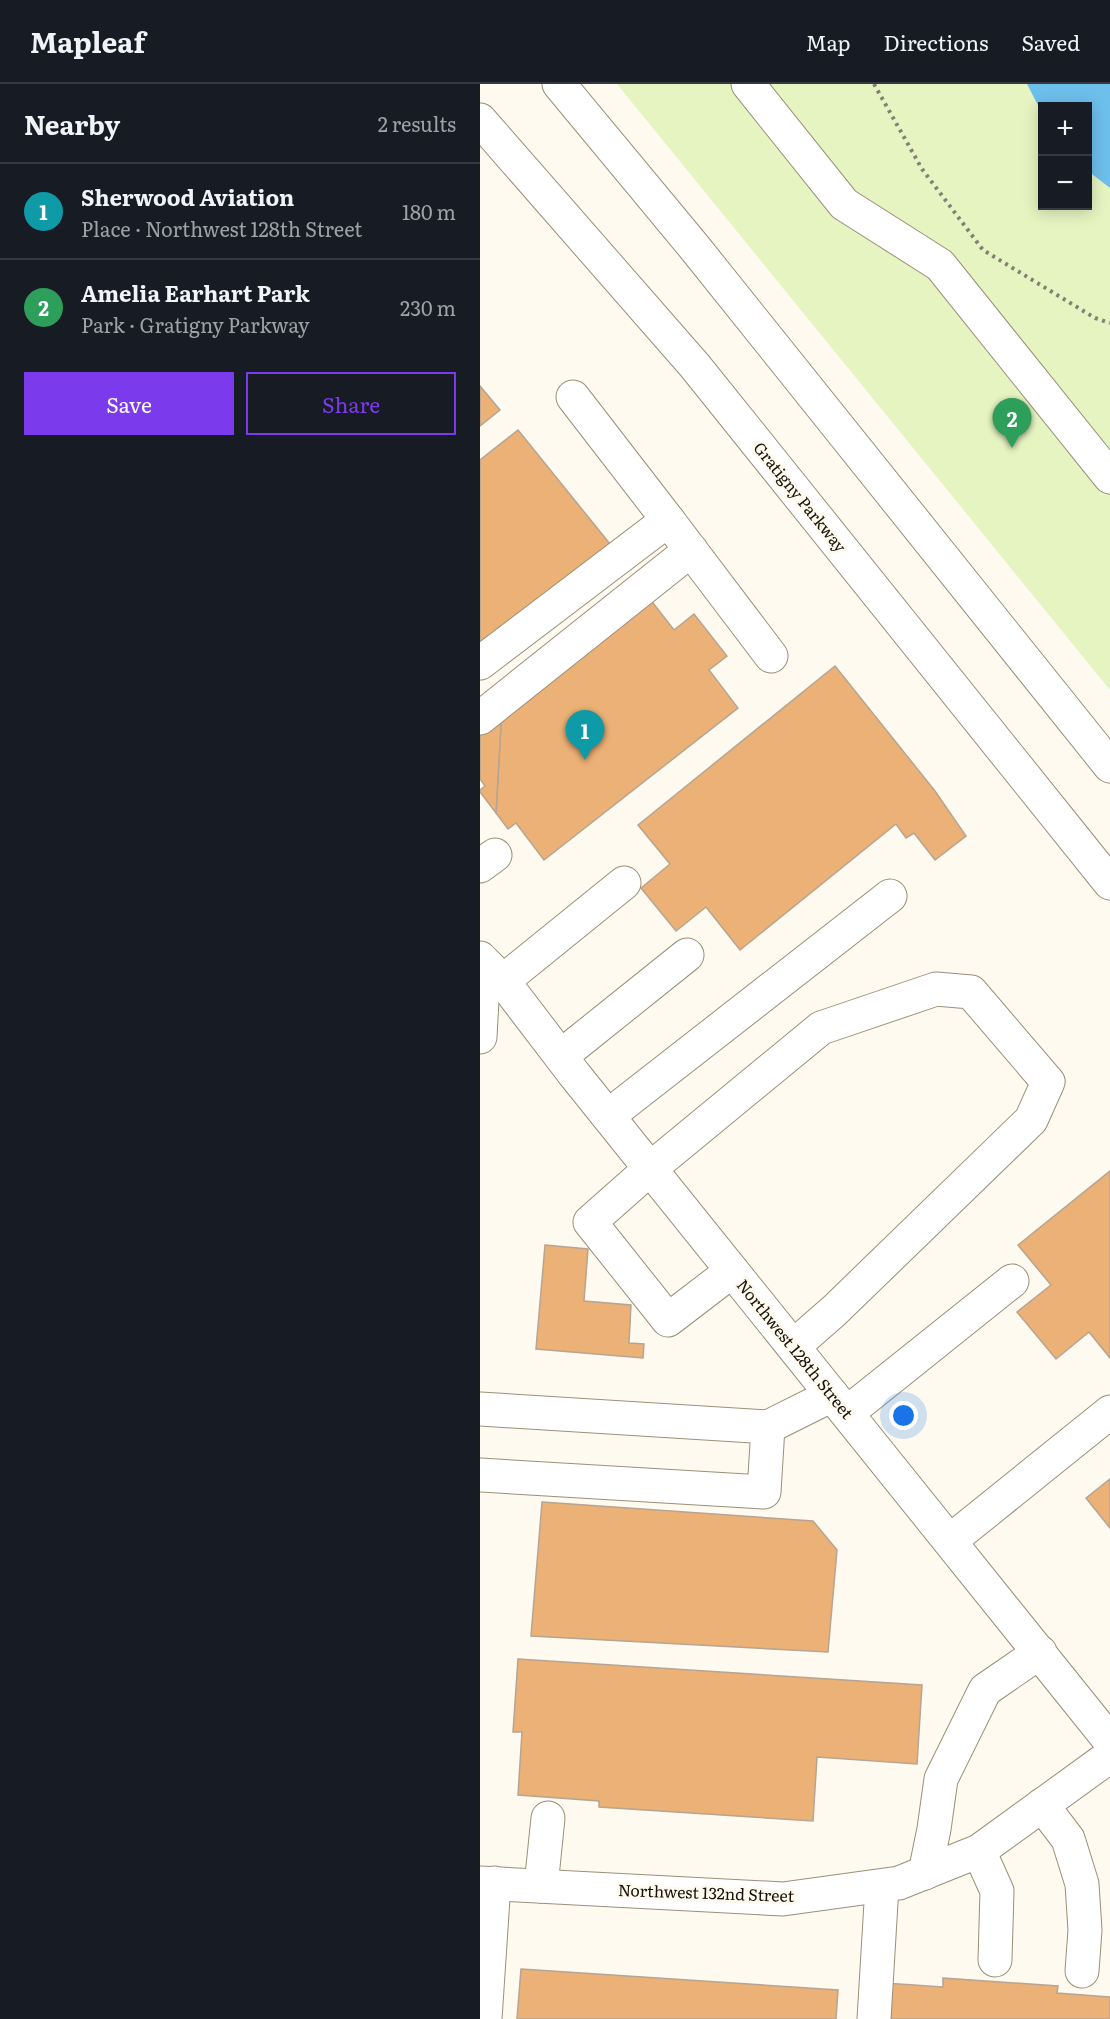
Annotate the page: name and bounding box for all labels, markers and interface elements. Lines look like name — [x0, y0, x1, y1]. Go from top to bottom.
text: Mapleaf — [30, 20, 145, 62]
text: Map — [806, 26, 851, 57]
text: Directions — [884, 26, 989, 57]
text: Saved — [1022, 26, 1080, 57]
map controls — [1038, 102, 1092, 210]
button: + — [1038, 102, 1092, 156]
text: Nearby — [24, 104, 120, 143]
text: 2 results — [378, 108, 456, 138]
button: − — [1038, 156, 1092, 210]
text: Sherwood Aviation — [81, 180, 294, 213]
text: 1 — [39, 196, 48, 226]
text: 180 m — [402, 196, 456, 226]
text: Place · Northwest 128th Street — [81, 213, 362, 243]
text: Amelia Earhart Park — [81, 276, 310, 309]
text: 2 — [38, 292, 49, 322]
text: 230 m — [400, 292, 456, 322]
text: Park · Gratigny Parkway — [81, 309, 310, 339]
button: Save — [24, 372, 234, 435]
button: Share — [246, 372, 456, 435]
pin: 2 — [992, 398, 1032, 448]
street label: Gratigny Parkway — [749, 436, 853, 557]
pin: 1 — [566, 710, 604, 760]
street label: Northwest 128th Street — [732, 1273, 860, 1424]
your location — [889, 1401, 918, 1430]
street label: Northwest 132nd Street — [618, 1877, 795, 1907]

